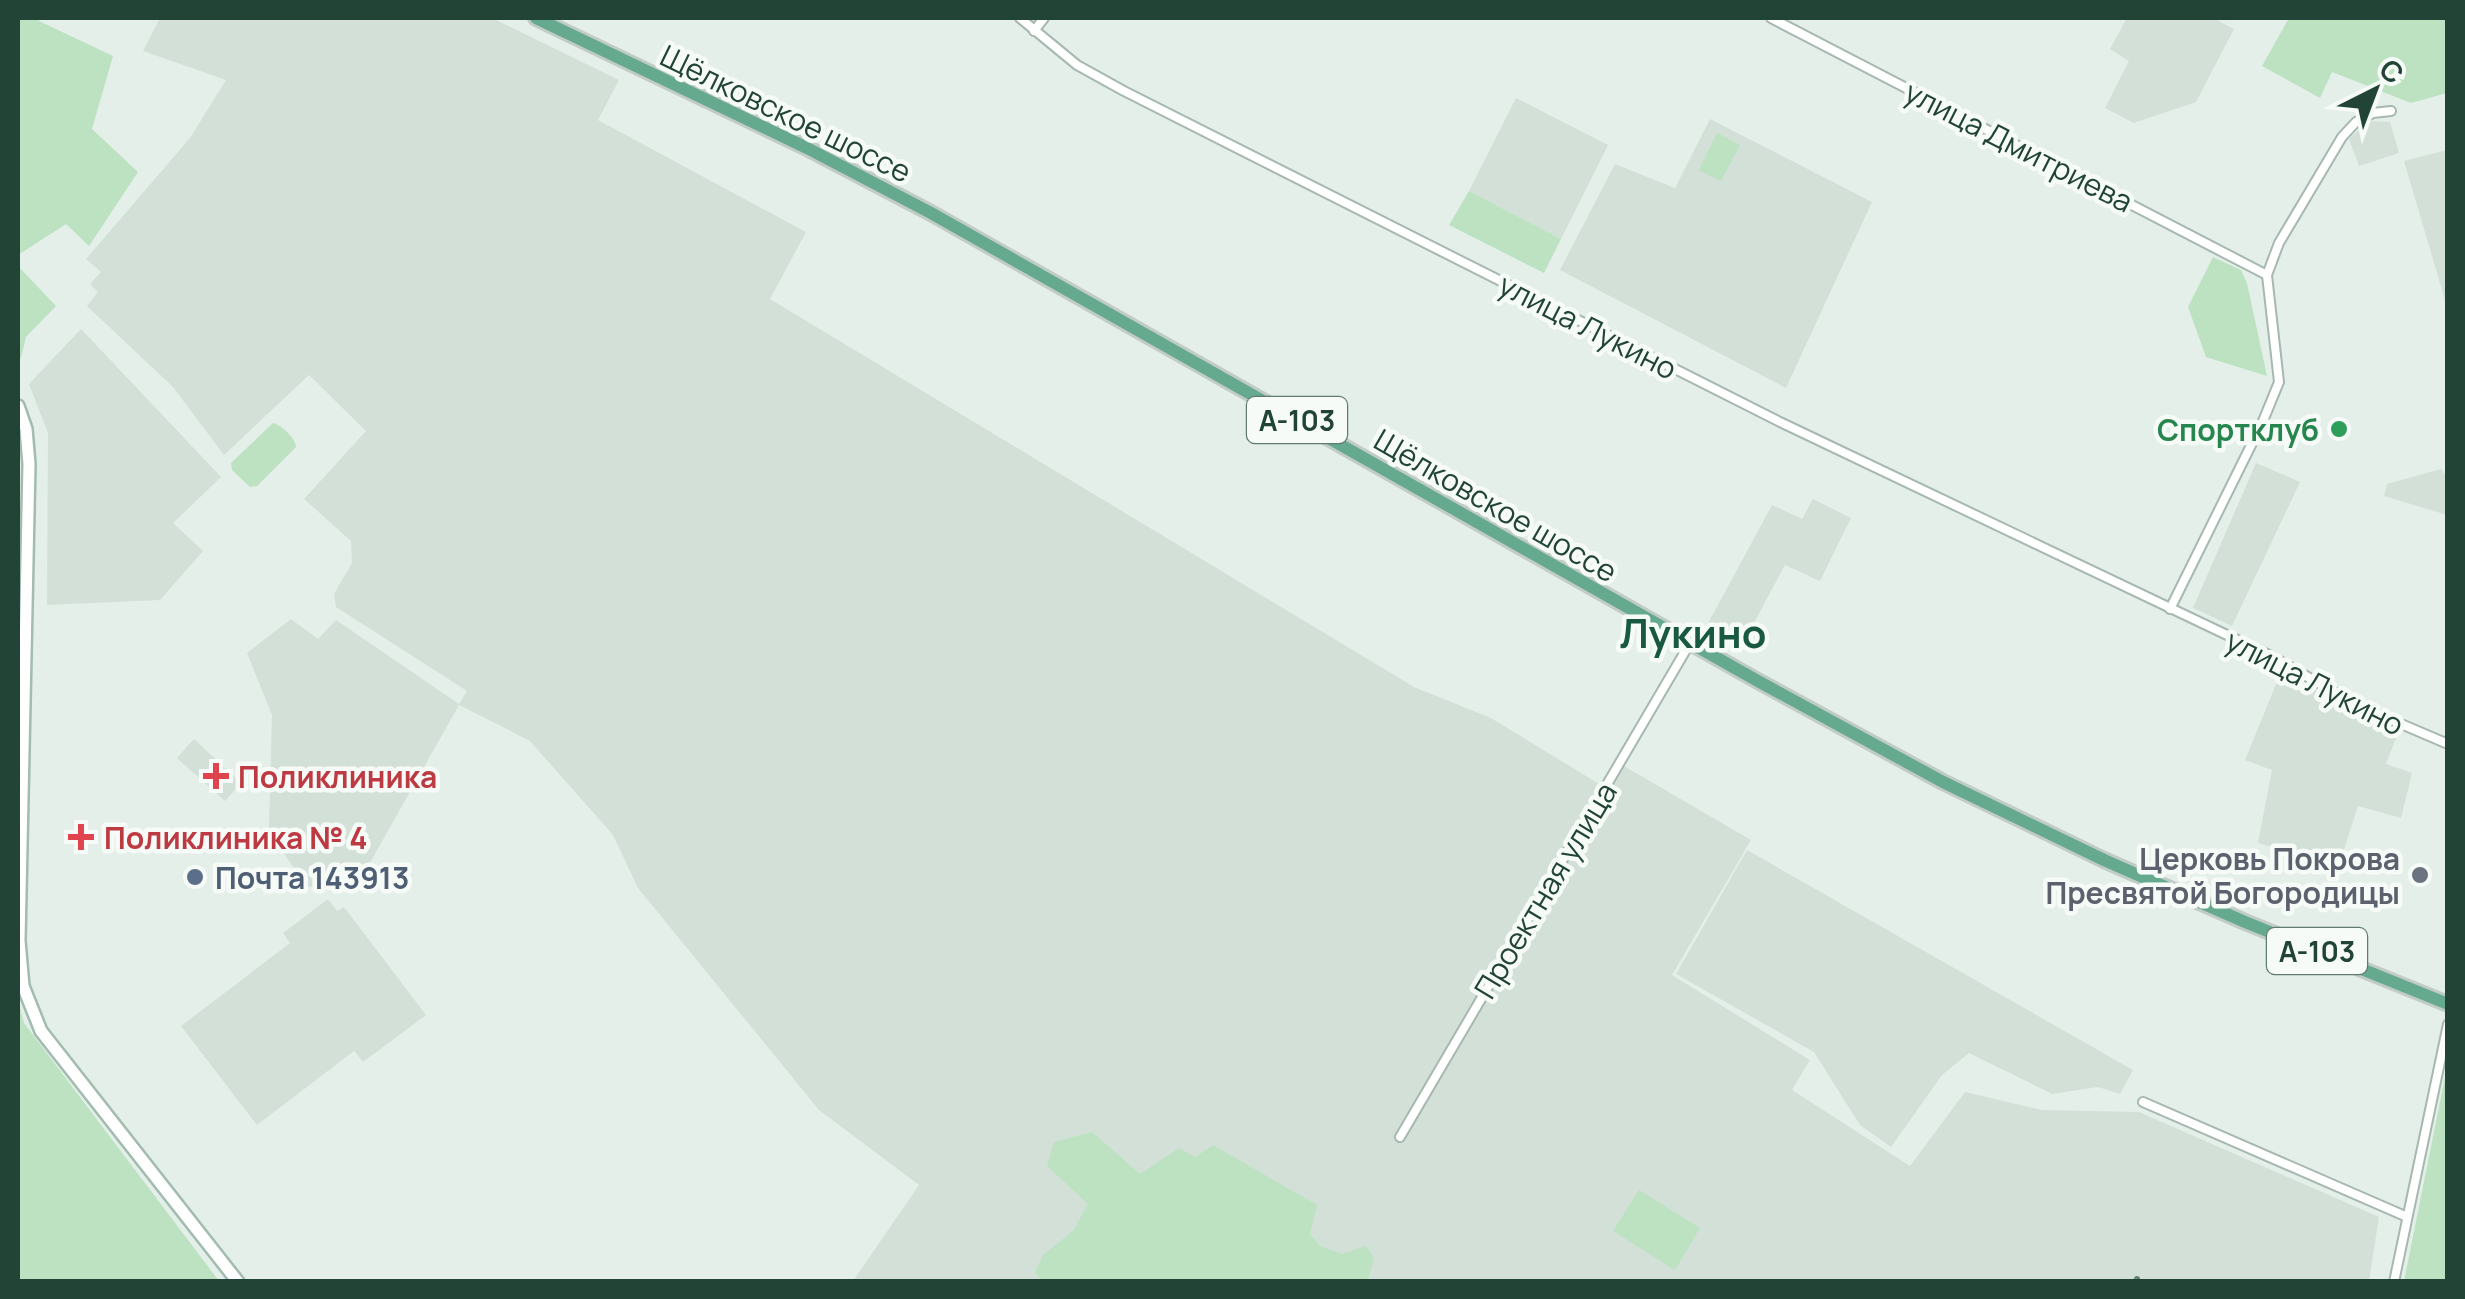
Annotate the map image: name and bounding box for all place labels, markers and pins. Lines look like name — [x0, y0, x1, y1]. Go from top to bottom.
place label: Спортклуб — [2157, 409, 2319, 450]
marker: Спортклуб — [2328, 418, 2350, 440]
place label: Поликлиника — [238, 756, 437, 797]
marker: Поликлиника — [203, 763, 229, 789]
place label: Поликлиника № 4 — [104, 817, 367, 858]
marker: Поликлиника № 4 — [68, 824, 94, 850]
place label: Церковь Покрова Пресвятой Богородицы — [2045, 838, 2400, 913]
place label: Почта 143913 — [215, 857, 409, 898]
marker: Церковь Покрова Пресвятой Богородицы — [2409, 864, 2431, 886]
marker: Почта 143913 — [184, 866, 206, 888]

